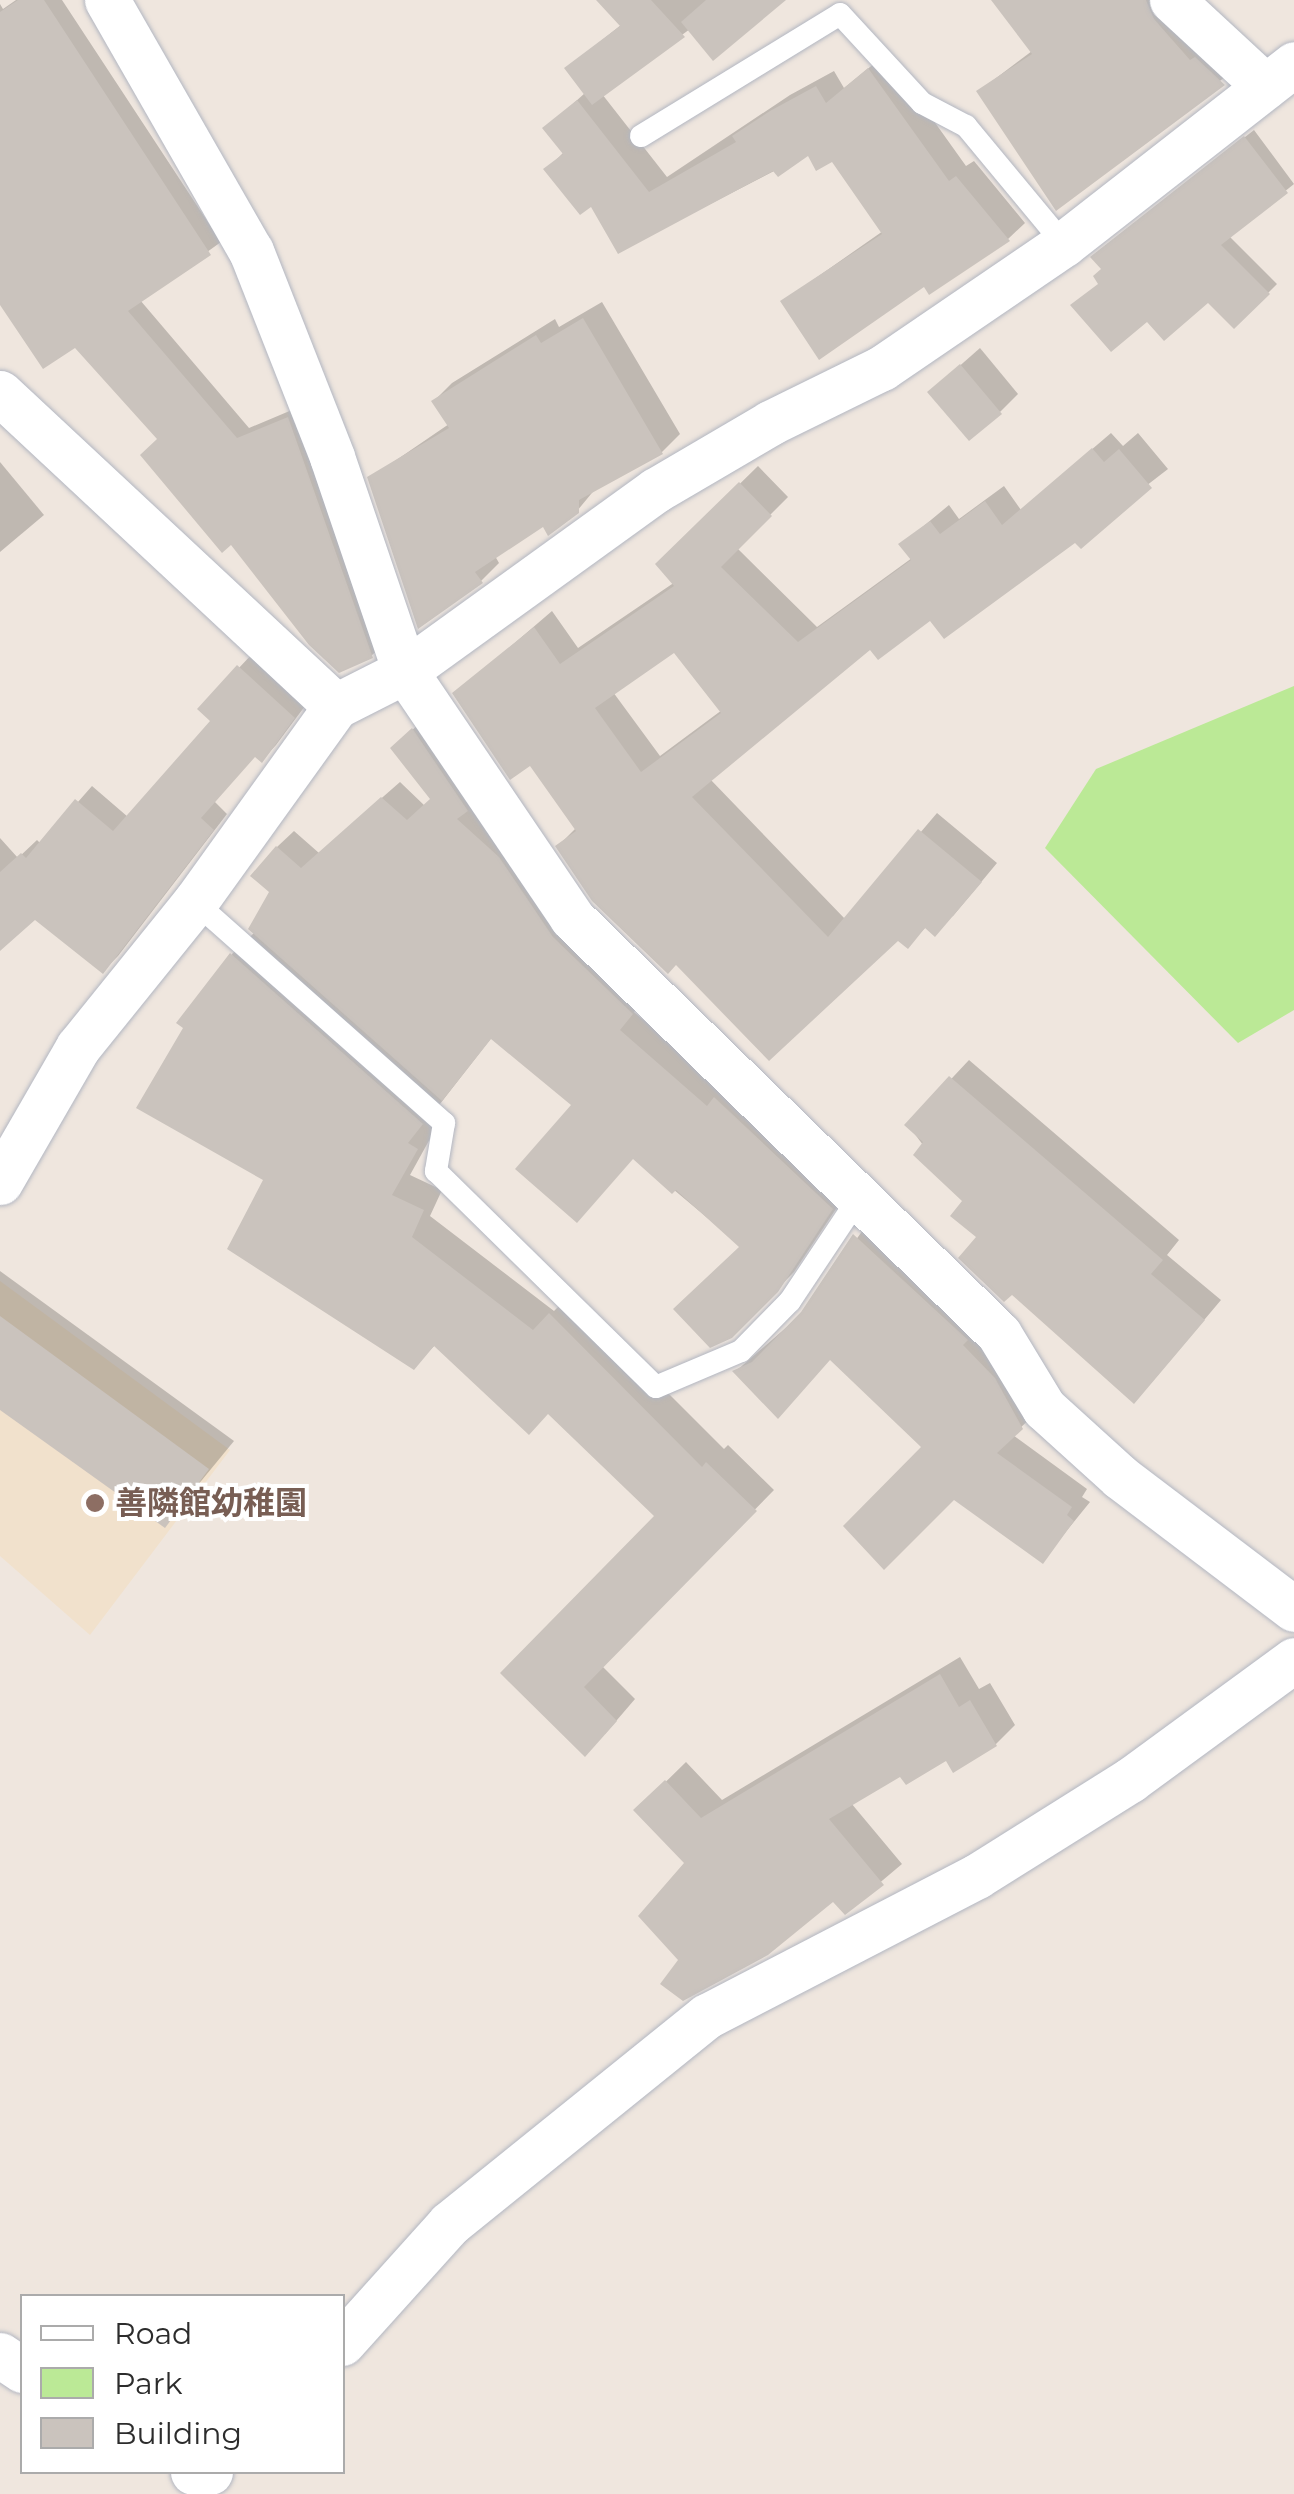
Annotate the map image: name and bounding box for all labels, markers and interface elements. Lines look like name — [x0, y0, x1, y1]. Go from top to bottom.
place label: 善隣館幼稚園 — [115, 1484, 307, 1522]
marker: 善隣館幼稚園 — [84, 1492, 106, 1514]
legend — [20, 2294, 345, 2474]
text: Road — [114, 2315, 192, 2352]
text: Park — [114, 2365, 183, 2402]
text: Building — [114, 2415, 242, 2452]

